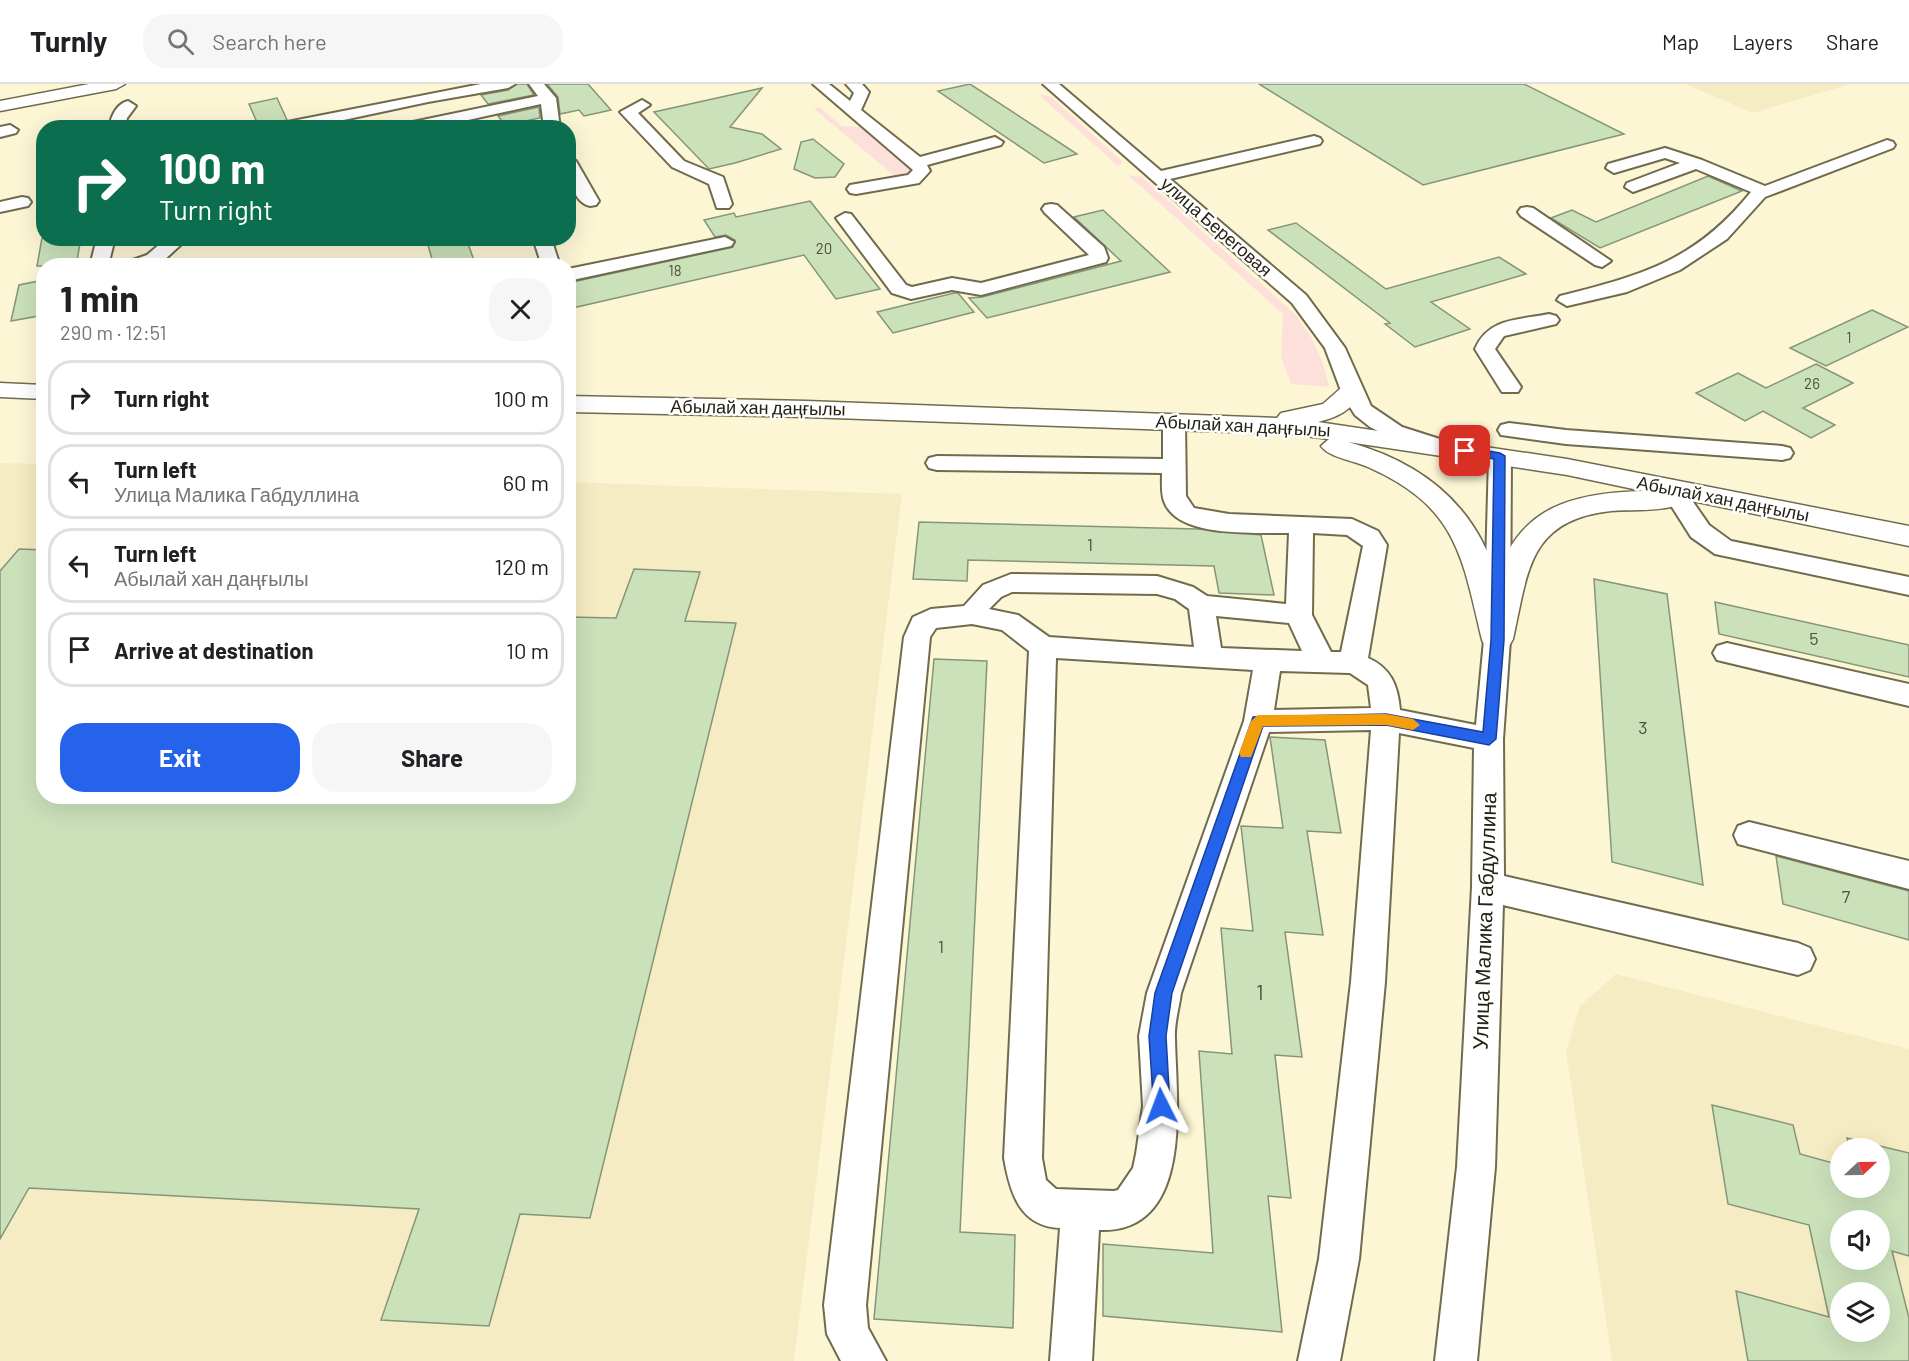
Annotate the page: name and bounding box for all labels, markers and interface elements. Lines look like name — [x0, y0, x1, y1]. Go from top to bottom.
search box — [143, 14, 563, 68]
text: Turnly — [30, 24, 107, 58]
icon: search — [164, 25, 197, 58]
text: Search here — [212, 28, 327, 54]
text: Map — [1662, 29, 1699, 54]
text: Layers — [1732, 29, 1793, 54]
text: Share — [1826, 29, 1879, 54]
text: 100 m — [159, 142, 265, 192]
icon: right — [60, 144, 138, 222]
street label: улица Береговая — [1157, 172, 1277, 281]
text: Turn right — [159, 193, 273, 225]
house number: 20 — [816, 239, 832, 257]
house number: 18 — [668, 261, 682, 279]
text: 1 min — [60, 276, 139, 319]
button: close — [489, 278, 552, 341]
text: 290 m · 12:51 — [60, 320, 166, 344]
house number: 1 — [1846, 328, 1852, 346]
house number: 26 — [1804, 374, 1820, 392]
icon: right — [63, 381, 96, 414]
text: Turn right — [114, 385, 209, 411]
text: 100 m — [494, 385, 549, 411]
street label: Абылай хан даңғылы — [670, 394, 846, 420]
street label: Абылай хан даңғылы — [1155, 409, 1331, 441]
pin — [1439, 425, 1490, 476]
icon: arrive — [1448, 434, 1481, 467]
text: Turn left — [114, 456, 197, 482]
icon: left — [63, 465, 96, 498]
text: 60 m — [503, 469, 549, 495]
street label: Абылай хан даңғылы — [1635, 471, 1811, 526]
text: Улица Малика Габдуллина — [114, 482, 359, 506]
house number: 1 — [1087, 533, 1093, 555]
text: Turn left — [114, 540, 197, 566]
icon: left — [63, 549, 96, 582]
text: 120 m — [494, 553, 549, 579]
text: Абылай хан даңғылы — [114, 566, 309, 590]
house number: 5 — [1809, 627, 1819, 649]
icon: arrive — [63, 633, 96, 666]
text: Arrive at destination — [114, 637, 313, 663]
text: 10 m — [506, 637, 549, 663]
house number: 3 — [1638, 716, 1648, 738]
button: Exit — [60, 723, 300, 792]
button: Share — [312, 723, 552, 792]
street label: Улица Малика Габдуллина — [1467, 792, 1500, 1050]
house number: 7 — [1842, 885, 1851, 907]
house number: 1 — [938, 935, 944, 957]
house number: 1 — [1256, 979, 1264, 1004]
position arrow — [1129, 1074, 1193, 1138]
north arrow — [1830, 1138, 1890, 1198]
map controls — [1830, 1138, 1890, 1342]
button: sound — [1830, 1210, 1890, 1270]
button: layers — [1830, 1282, 1890, 1342]

